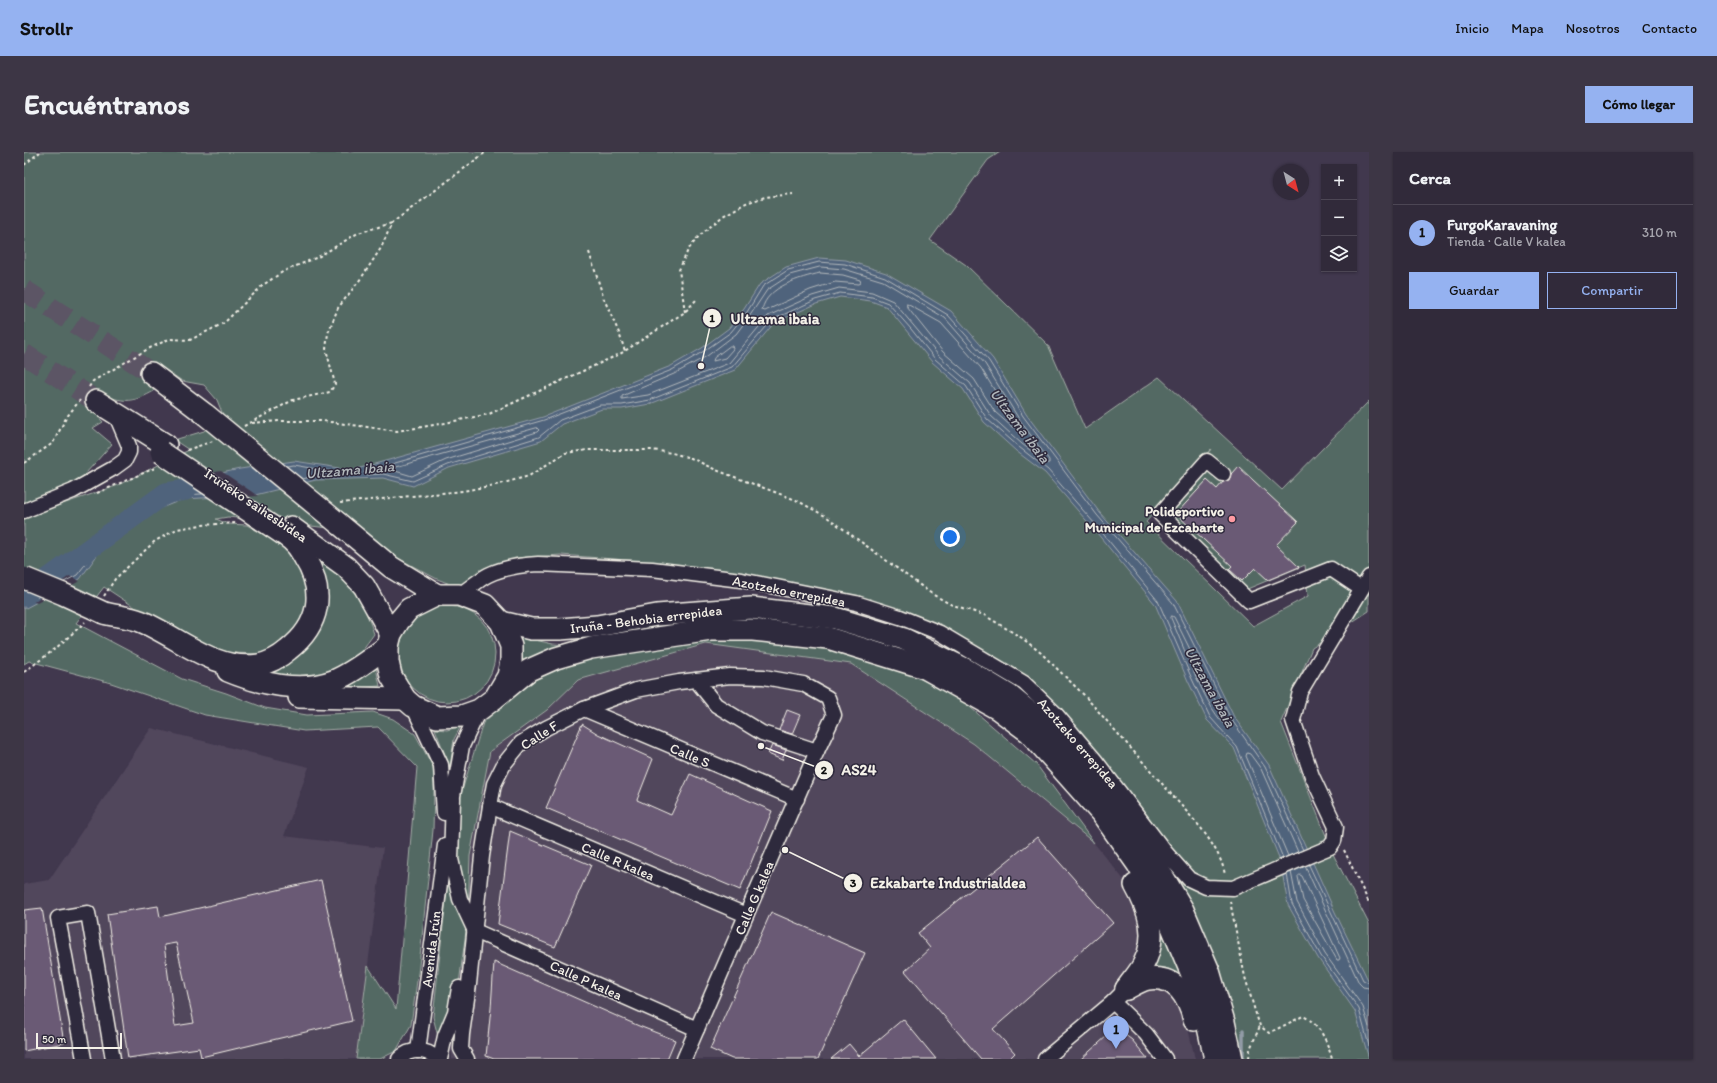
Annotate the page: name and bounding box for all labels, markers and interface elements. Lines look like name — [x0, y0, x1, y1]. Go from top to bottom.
text: Strollr — [20, 17, 73, 40]
text: Inicio — [1455, 20, 1489, 37]
text: Mapa — [1511, 20, 1544, 37]
text: Nosotros — [1566, 20, 1620, 37]
text: Contacto — [1642, 20, 1697, 37]
button: Cómo llegar — [1585, 86, 1693, 123]
text: Encuéntranos — [24, 87, 190, 121]
north arrow — [1273, 164, 1309, 200]
map controls — [1321, 164, 1357, 272]
button: + — [1321, 164, 1357, 200]
text: Cerca — [1409, 168, 1451, 188]
button: − — [1321, 200, 1357, 236]
text: FurgoKaravaning — [1447, 216, 1557, 234]
text: 1 — [1419, 225, 1425, 240]
text: 310 m — [1642, 225, 1677, 240]
text: Tienda · Calle V kalea — [1447, 234, 1566, 249]
button: layers — [1321, 236, 1357, 272]
button: Guardar — [1409, 272, 1539, 309]
button: Compartir — [1547, 272, 1677, 309]
callout: Ultzama ibaia — [702, 305, 827, 332]
text: Ultzama ibaia — [731, 310, 820, 328]
text: 1 — [709, 311, 715, 325]
water label: Ultzama ibaia — [986, 385, 1054, 467]
water label: Ultzama ibaia — [305, 457, 395, 483]
street label: Iruñeko saihesbidea — [201, 465, 311, 547]
place label: Polideportivo Municipal de Ezcabarte — [1085, 503, 1224, 536]
marker: Polideportivo Municipal de Ezcabarte — [1227, 514, 1237, 524]
your location — [940, 527, 960, 547]
street label: Azotzeko errepidea — [731, 572, 847, 611]
street label: Iruña - Behobia errepidea — [569, 602, 723, 637]
water label: Ultzama ibaia — [1181, 644, 1240, 730]
street label: Azotzeko errepidea — [1034, 695, 1122, 792]
street label: Calle F — [517, 717, 562, 754]
street label: Calle S — [667, 739, 713, 772]
callout: AS24 — [814, 756, 884, 783]
text: AS24 — [841, 761, 876, 779]
text: 2 — [821, 763, 828, 777]
street label: Calle R kalea — [579, 838, 657, 885]
street label: Calle G kalea — [731, 858, 778, 938]
callout: Ezkabarte Industrialdea — [843, 869, 1034, 896]
text: Ezkabarte Industrialdea — [870, 874, 1026, 892]
text: 3 — [850, 876, 857, 890]
street label: Avenida Irún — [418, 909, 445, 988]
street label: Calle P kalea — [547, 957, 625, 1004]
pin: 1 — [1103, 1016, 1129, 1049]
scale bar — [36, 1031, 122, 1050]
text: 50 m — [42, 1033, 66, 1046]

